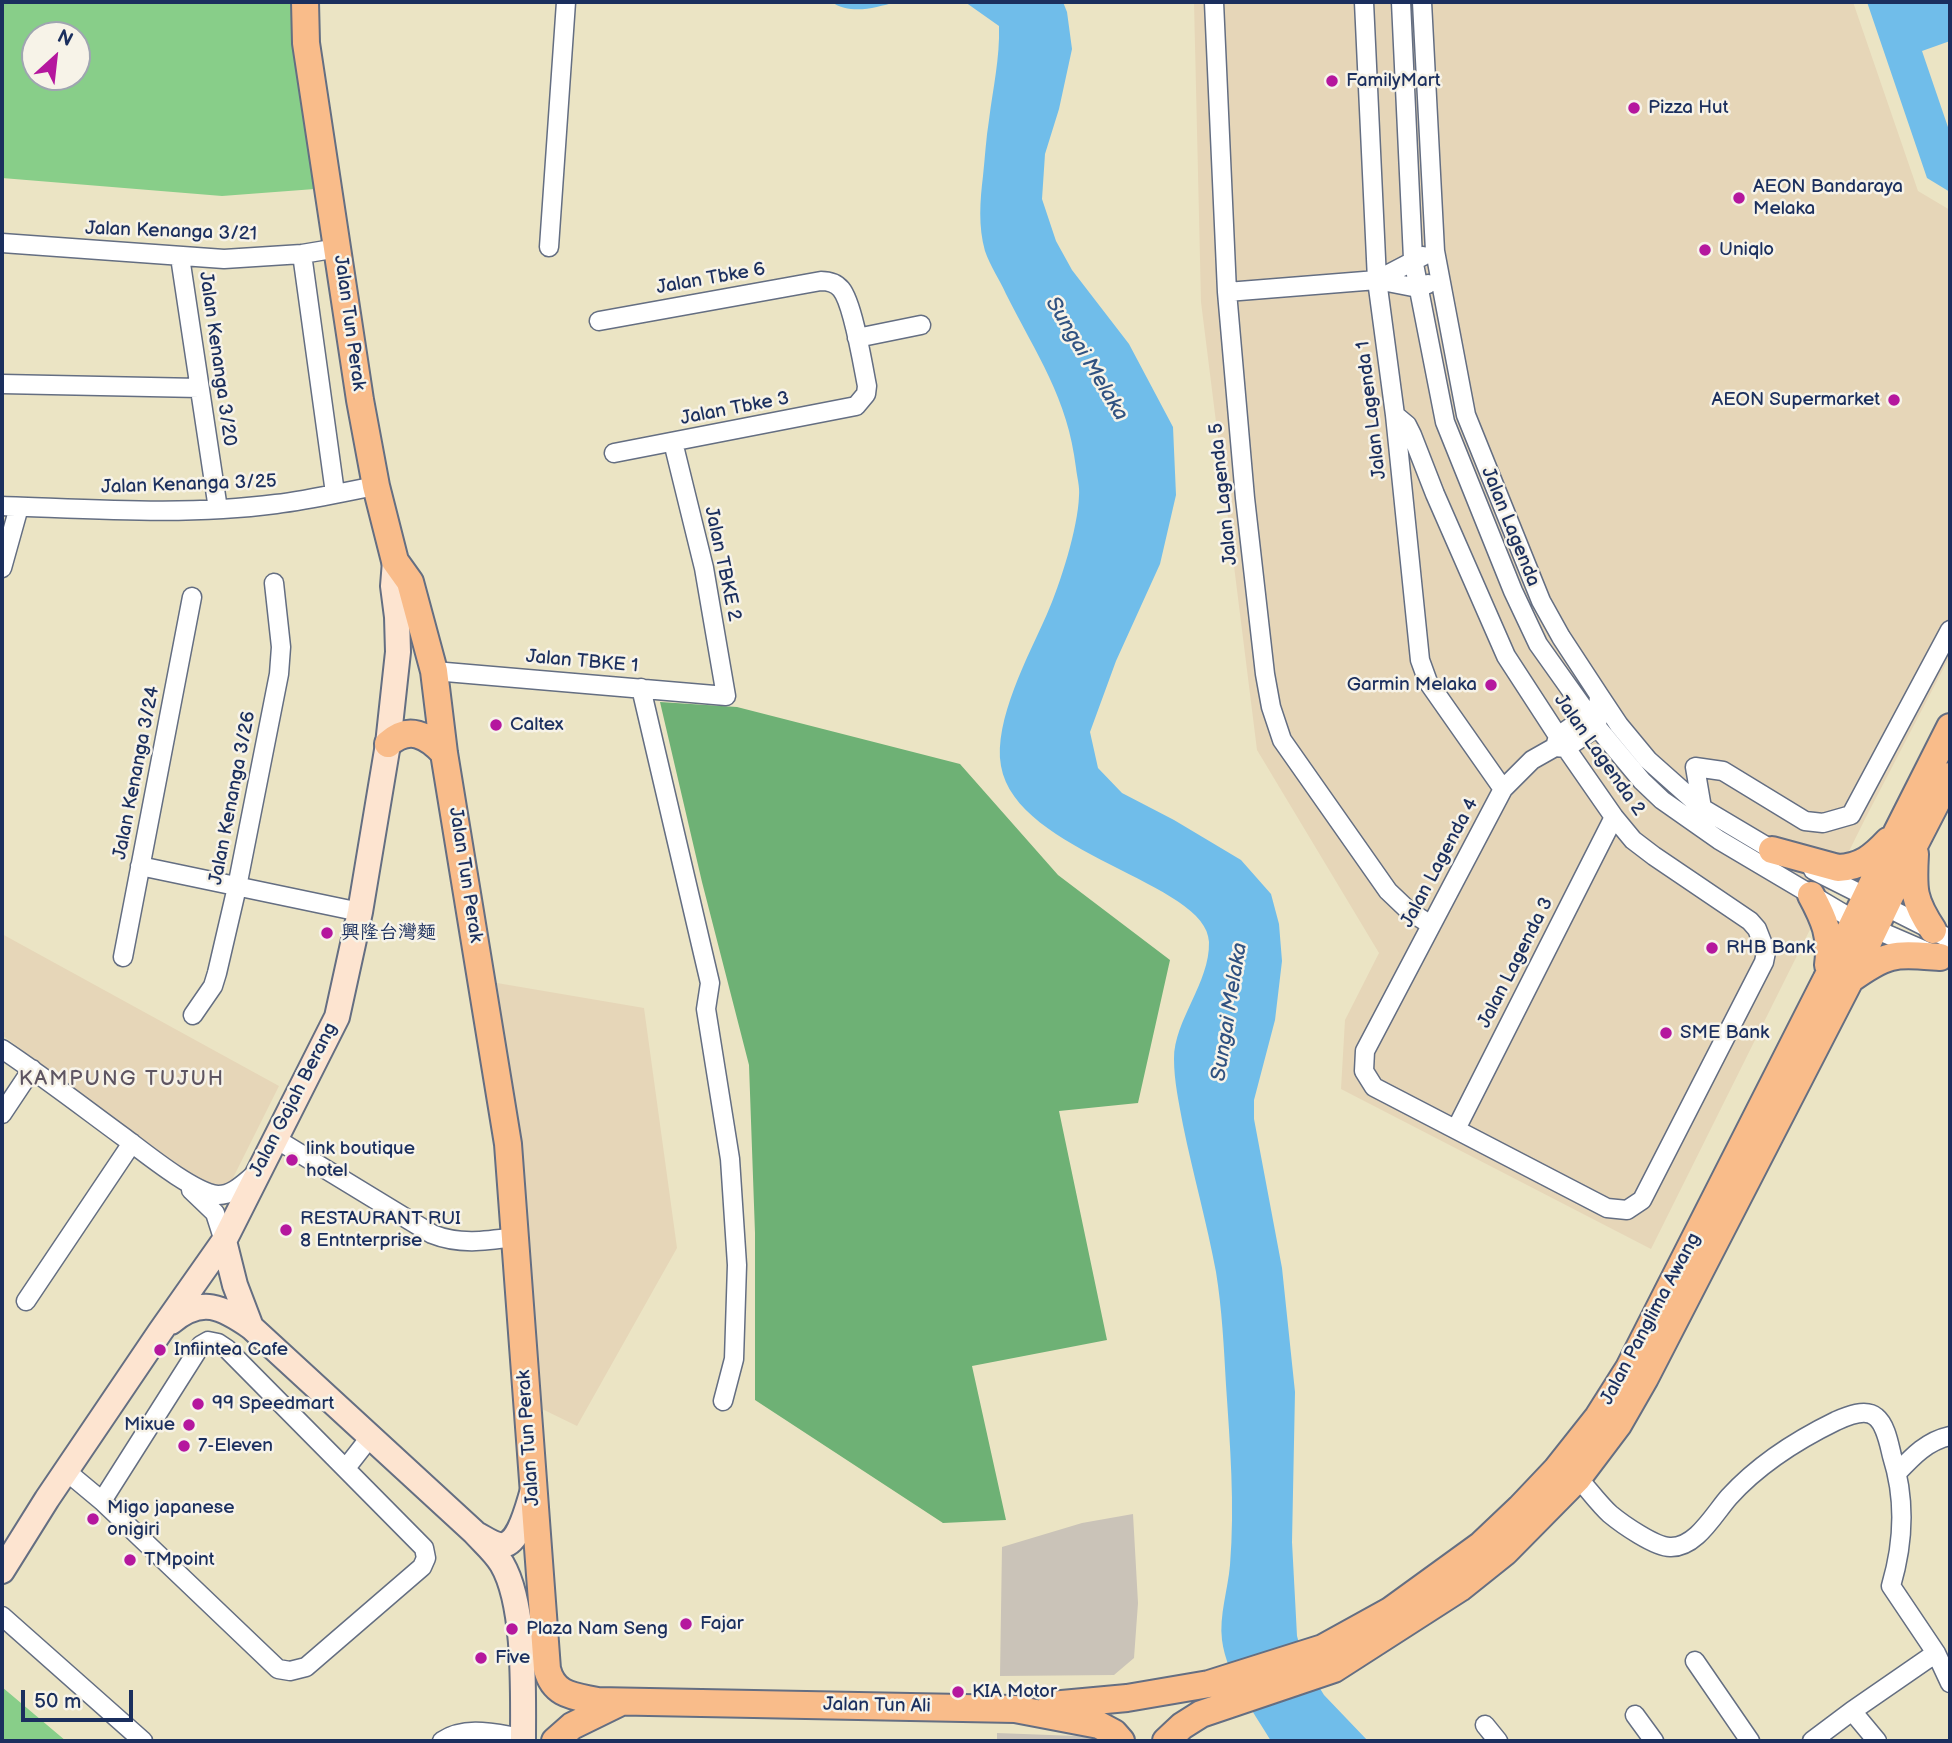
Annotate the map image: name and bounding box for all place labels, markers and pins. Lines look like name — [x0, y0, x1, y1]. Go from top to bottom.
place label: FamilyMart — [1346, 70, 1441, 92]
marker: FamilyMart — [1324, 73, 1340, 89]
place label: Pizza Hut — [1648, 97, 1729, 119]
marker: Pizza Hut — [1626, 100, 1642, 116]
place label: AEON Bandaraya Melaka — [1753, 176, 1903, 220]
marker: AEON Bandaraya Melaka — [1731, 190, 1747, 206]
place label: Uniqlo — [1719, 239, 1774, 261]
marker: Uniqlo — [1697, 242, 1713, 258]
place label: AEON Supermarket — [1712, 389, 1880, 411]
marker: AEON Supermarket — [1886, 392, 1902, 408]
place label: Garmin Melaka — [1347, 674, 1477, 696]
marker: Garmin Melaka — [1483, 677, 1499, 693]
place label: Caltex — [510, 714, 564, 736]
marker: Caltex — [488, 717, 504, 733]
place label: 興隆台灣麵 — [341, 922, 436, 944]
marker: 興隆台灣麵 — [319, 925, 335, 941]
place label: RHB Bank — [1726, 937, 1815, 959]
marker: RHB Bank — [1704, 940, 1720, 956]
place label: SME Bank — [1680, 1022, 1769, 1044]
marker: SME Bank — [1658, 1025, 1674, 1041]
place label: link boutique hotel — [306, 1138, 415, 1182]
marker: link boutique hotel — [284, 1152, 300, 1168]
place label: RESTAURANT RUI 8 Entnterprise — [300, 1208, 461, 1252]
marker: RESTAURANT RUI 8 Entnterprise — [278, 1222, 294, 1238]
place label: Infiintea Cafe — [174, 1339, 288, 1361]
marker: Infiintea Cafe — [152, 1342, 168, 1358]
place label: 99 Speedmart — [212, 1393, 334, 1415]
marker: 99 Speedmart — [190, 1396, 206, 1412]
place label: Mixue — [124, 1414, 175, 1436]
marker: Mixue — [181, 1417, 197, 1433]
place label: 7-Eleven — [198, 1435, 273, 1457]
marker: 7-Eleven — [176, 1438, 192, 1454]
place label: Migo japanese onigiri — [107, 1497, 234, 1541]
marker: Migo japanese onigiri — [85, 1511, 101, 1527]
place label: TMpoint — [144, 1549, 215, 1571]
marker: TMpoint — [122, 1552, 138, 1568]
place label: Fajar — [700, 1613, 744, 1635]
marker: Fajar — [678, 1616, 694, 1632]
place label: Plaza Nam Seng — [526, 1618, 668, 1640]
marker: Plaza Nam Seng — [504, 1621, 520, 1637]
place label: Five — [495, 1647, 530, 1669]
marker: Five — [473, 1650, 489, 1666]
place label: KIA Motor — [972, 1681, 1057, 1703]
marker: KIA Motor — [950, 1684, 966, 1700]

